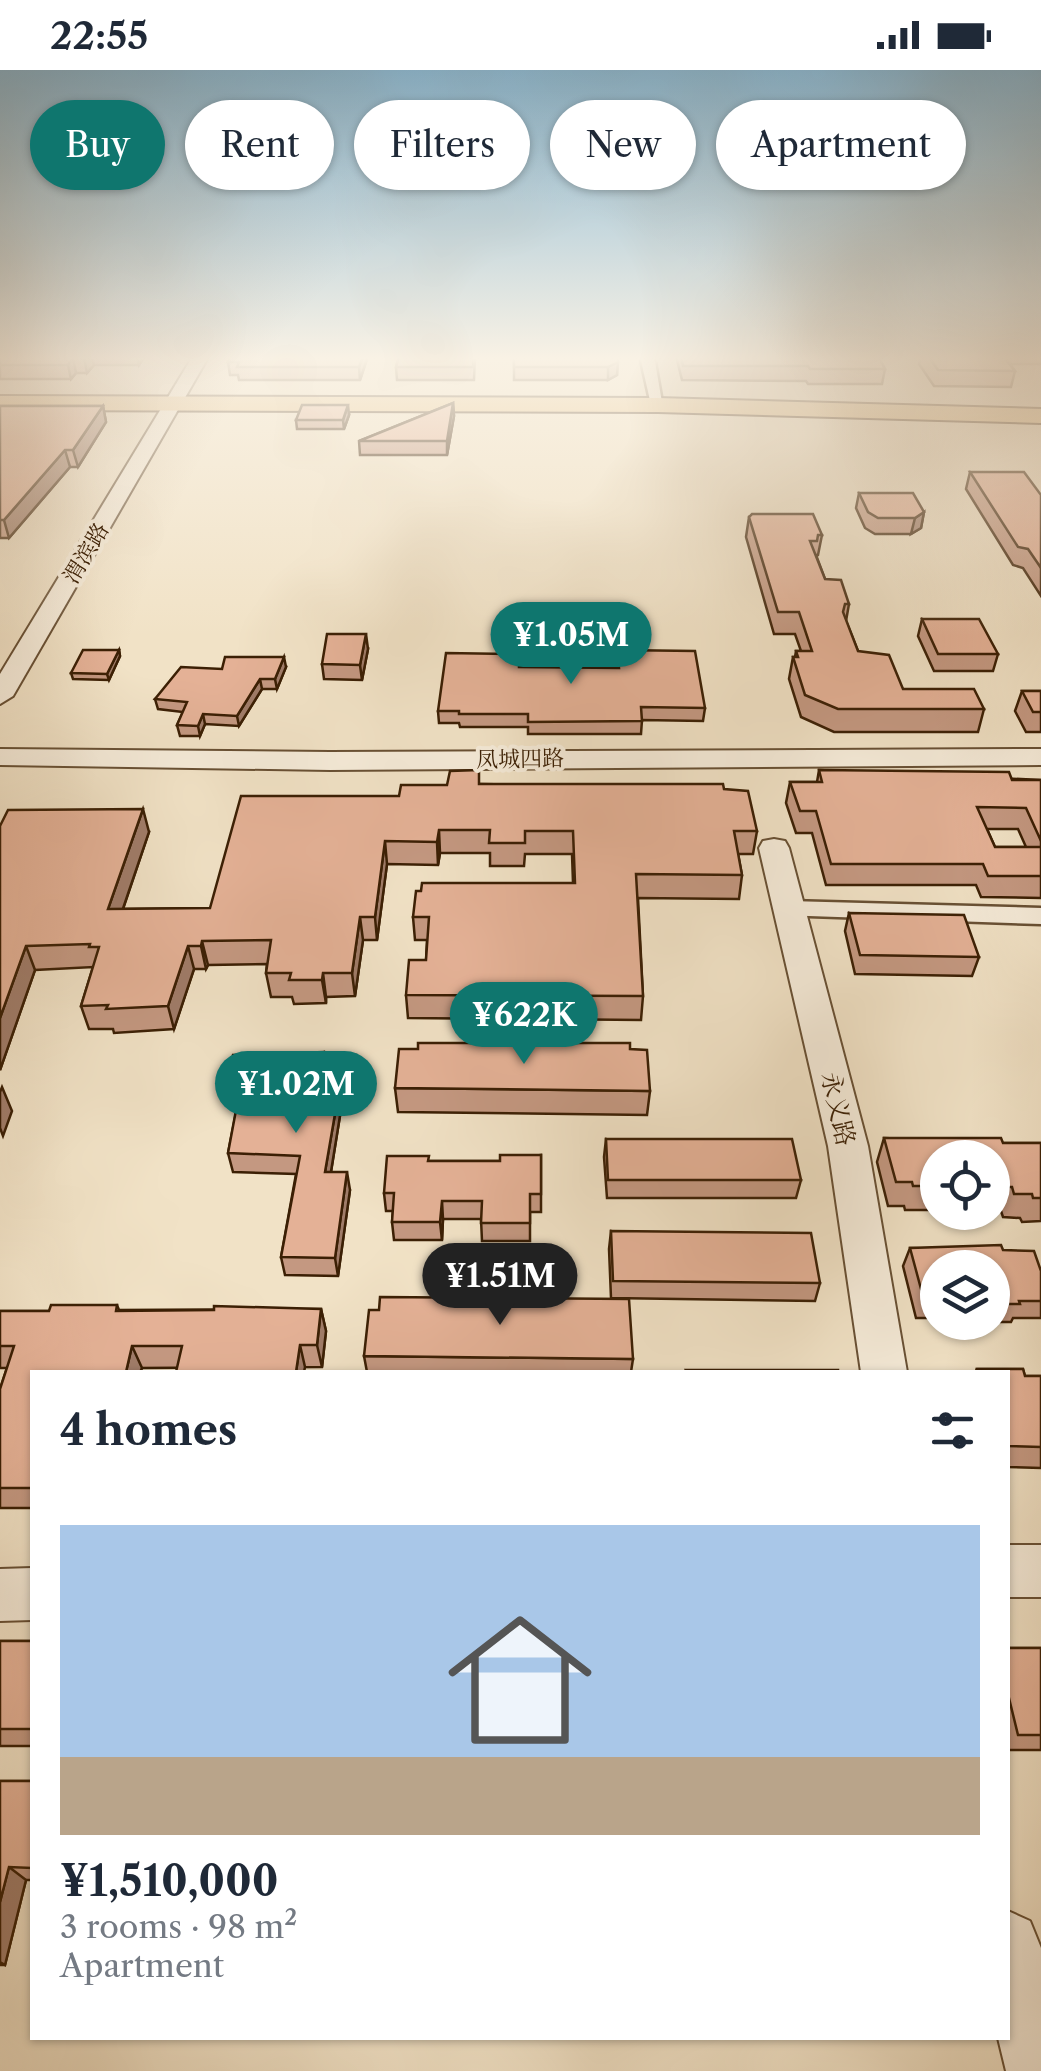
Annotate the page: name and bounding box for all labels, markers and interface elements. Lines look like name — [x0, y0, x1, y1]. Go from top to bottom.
text: 22:55 — [50, 12, 148, 59]
chip: Buy — [30, 100, 165, 190]
chip: Rent — [185, 100, 334, 190]
chip: Filters — [354, 100, 530, 190]
chip: New — [550, 100, 696, 190]
chip: Apartment — [716, 100, 966, 190]
street label: 渭滨路 — [57, 518, 115, 588]
pin: ¥1.05M — [490, 602, 652, 687]
text: ¥1.05M — [513, 615, 629, 654]
street label: 凤城四路 — [476, 745, 564, 773]
pin: ¥622K — [454, 982, 594, 1067]
text: ¥622K — [472, 995, 576, 1034]
pin: ¥1.02M — [215, 1051, 377, 1136]
text: ¥1.02M — [237, 1064, 355, 1103]
street label: 永义路 — [814, 1069, 862, 1149]
map controls — [920, 1140, 1010, 1340]
button: locate — [920, 1140, 1010, 1230]
pin: ¥1.51M — [419, 1243, 581, 1328]
button: layers — [920, 1250, 1010, 1340]
text: ¥1.51M — [444, 1256, 556, 1295]
icon: filters — [925, 1403, 980, 1458]
text: 4 homes — [60, 1404, 237, 1456]
icon: home — [430, 1590, 610, 1770]
text: ¥1,510,000 — [60, 1855, 278, 1907]
text: 3 rooms · 98 m² — [60, 1907, 297, 1946]
text: Apartment — [60, 1946, 224, 1985]

